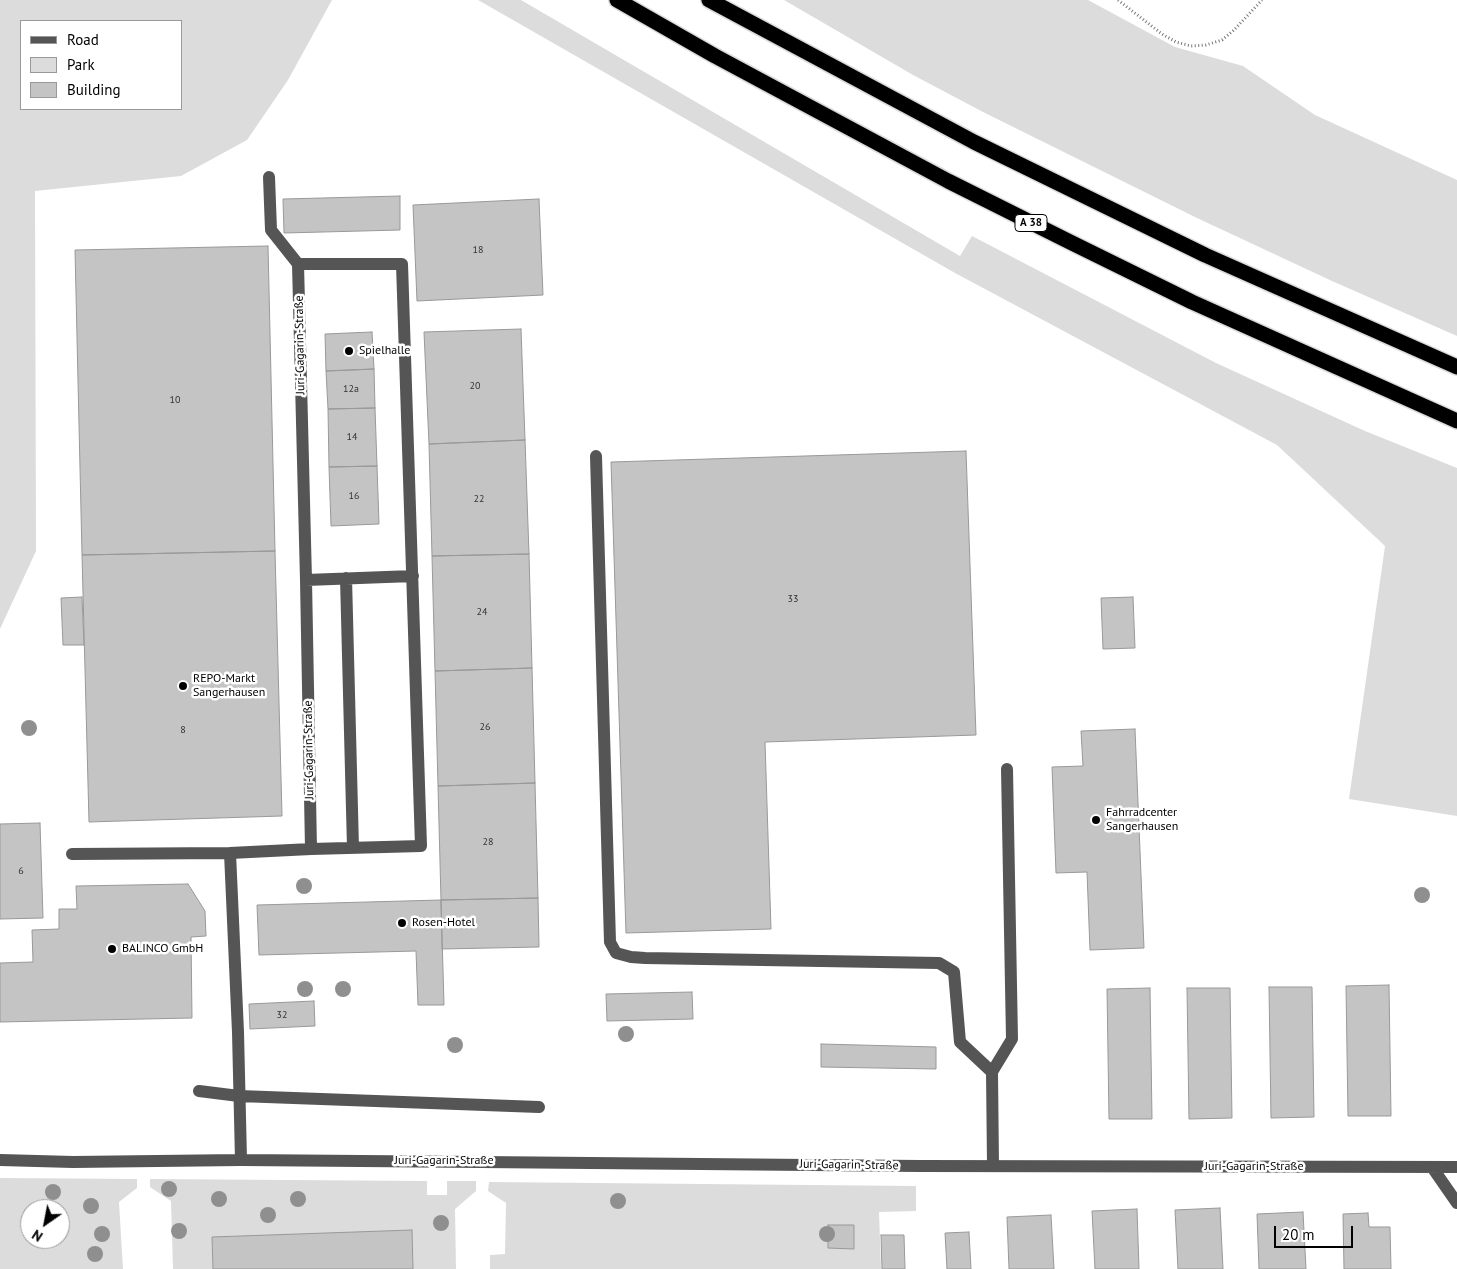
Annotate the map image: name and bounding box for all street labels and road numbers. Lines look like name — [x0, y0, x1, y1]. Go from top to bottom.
road number: A 38 — [1015, 214, 1047, 232]
street label: Juri-Gagarin-Straße — [292, 295, 308, 395]
street label: Juri-Gagarin-Straße — [301, 700, 317, 800]
street label: Juri-Gagarin-Straße — [394, 1154, 494, 1168]
street label: Juri-Gagarin-Straße — [799, 1157, 899, 1173]
street label: Juri-Gagarin-Straße — [1204, 1160, 1304, 1174]

